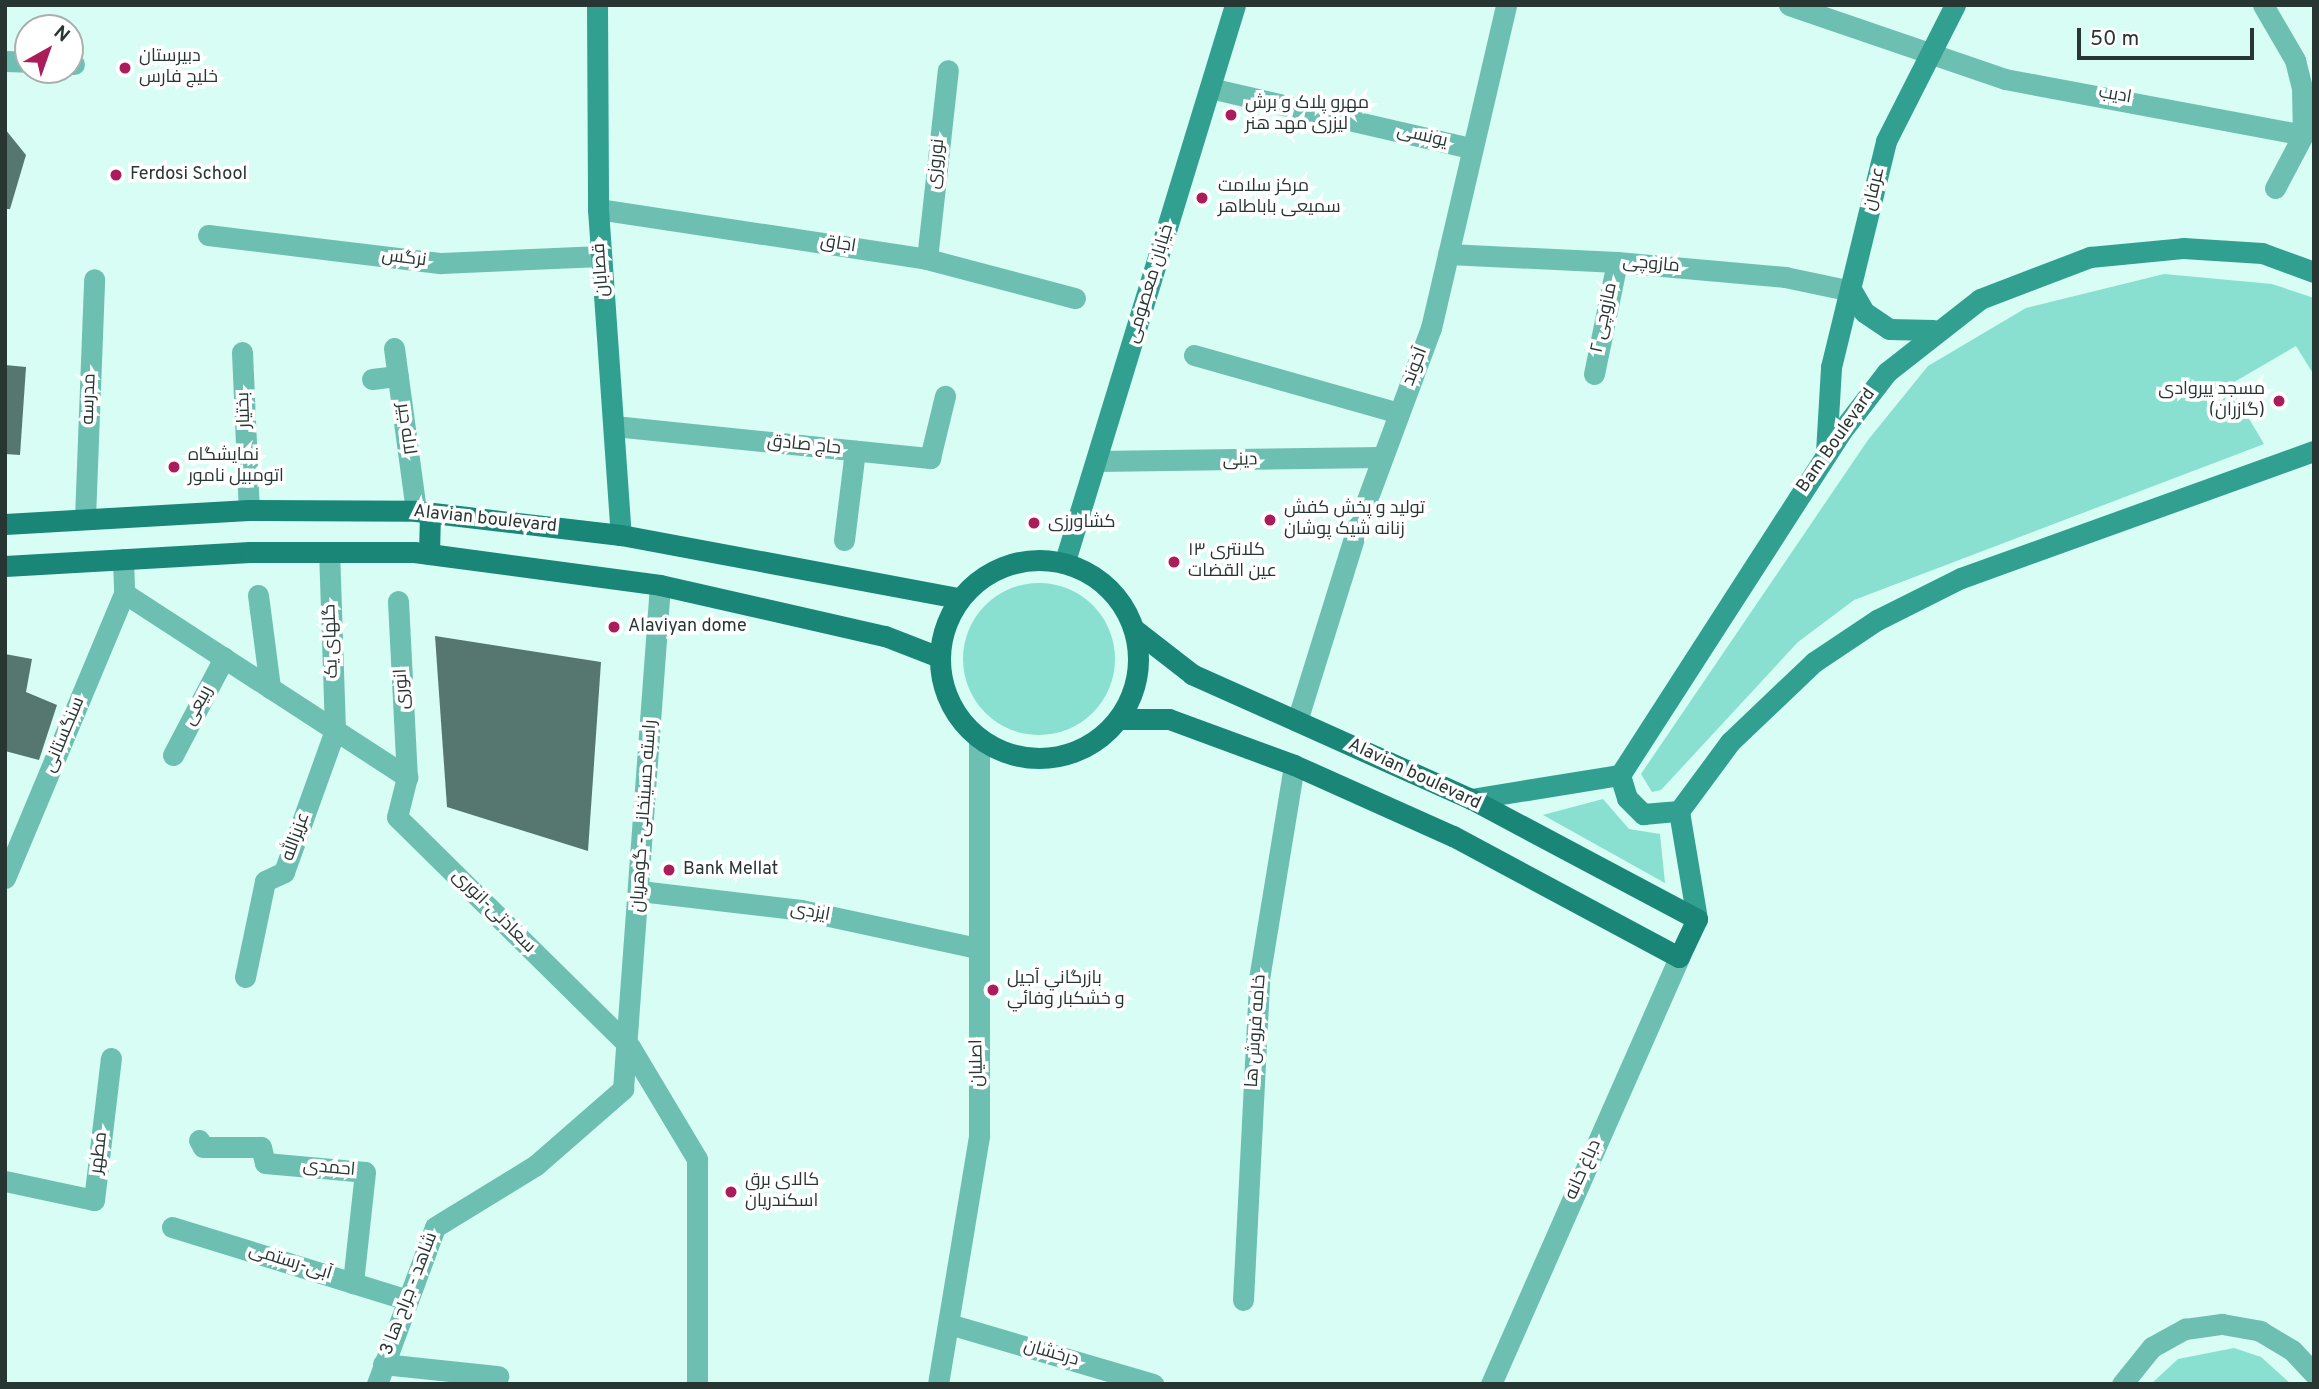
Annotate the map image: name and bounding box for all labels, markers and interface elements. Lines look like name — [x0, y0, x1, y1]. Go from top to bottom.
north arrow — [14, 14, 84, 84]
scale bar — [2081, 14, 2258, 58]
text: N — [48, 21, 74, 48]
text: 50 m — [2090, 26, 2139, 53]
place label: دبیرستان خلیج فارس — [139, 47, 218, 90]
marker: دبیرستان خلیج فارس — [117, 60, 133, 76]
street label: ادیب — [2097, 82, 2133, 110]
place label: مهرو پلاک و برش لیزری مهد هنر — [1245, 94, 1369, 136]
marker: مهرو پلاک و برش لیزری مهد هنر — [1223, 107, 1239, 123]
street label: یونسی — [1395, 121, 1449, 153]
street label: نوروزی — [924, 138, 950, 190]
place label: Ferdosi School — [130, 164, 247, 186]
street label: عرفان — [1859, 165, 1891, 213]
marker: Ferdosi School — [108, 167, 124, 183]
place label: مرکز سلامت سمیعی باباطاهر — [1218, 177, 1341, 220]
marker: مرکز سلامت سمیعی باباطاهر — [1192, 188, 1212, 208]
street label: خیابان معصومی — [1123, 222, 1179, 346]
street label: اجاق — [819, 232, 857, 258]
street label: قصابان — [589, 242, 615, 298]
street label: نرگس — [380, 246, 428, 272]
street label: مازوچی — [1622, 252, 1680, 278]
street label: مازوچی ۲ — [1587, 281, 1623, 355]
street label: آخوند — [1399, 345, 1433, 389]
street label: مدرسه — [78, 373, 102, 425]
place label: مسجد پیروادی (گازران) — [2158, 380, 2265, 422]
street label: Bam Boulevard — [1793, 385, 1881, 497]
street label: بختیار — [234, 391, 256, 429]
marker: مسجد پیروادی (گازران) — [2271, 393, 2287, 409]
street label: لاله جیر — [391, 402, 419, 456]
street label: حاج صادق — [766, 431, 842, 461]
place label: نمایشگاه اتومبیل نامور — [188, 446, 284, 489]
street label: دینی — [1222, 450, 1258, 472]
marker: نمایشگاه اتومبیل نامور — [166, 459, 182, 475]
place label: تولید و پخش کفش زنانه شیک پوشان — [1284, 499, 1425, 542]
street label: Alavian boulevard — [412, 502, 558, 538]
place label: کشاورزی — [1048, 512, 1115, 534]
marker: تولید و پخش کفش زنانه شیک پوشان — [1262, 512, 1278, 528]
marker: کشاورزی — [1026, 515, 1042, 531]
place label: کلانتری ۱۳ عین القضات — [1188, 541, 1277, 584]
marker: کلانتری ۱۳ عین القضات — [1166, 554, 1182, 570]
street label: گلهای یک — [320, 603, 344, 679]
place label: Alaviyan dome — [628, 616, 747, 638]
marker: Alaviyan dome — [606, 619, 622, 635]
street label: انوری — [391, 668, 415, 710]
street label: ربیعی — [180, 682, 218, 730]
street label: سنگستانی — [39, 694, 91, 776]
street label: راسته حسینخانی- گوهریان — [627, 719, 663, 913]
street label: Alavian boulevard — [1344, 735, 1484, 815]
street label: عزیزالله — [278, 810, 316, 864]
place label: Bank Mellat — [683, 859, 778, 881]
marker: Bank Mellat — [661, 862, 677, 878]
street label: سعادتی-انوری — [447, 866, 539, 958]
street label: ایزدی — [788, 899, 832, 927]
place label: بازرگاني آجيل و خشكبار وفائي — [1007, 969, 1125, 1012]
street label: خامه فروش ها — [1242, 974, 1272, 1088]
marker: بازرگاني آجيل و خشكبار وفائي — [985, 982, 1001, 998]
street label: اصلیان — [967, 1039, 989, 1087]
street label: مطهر — [87, 1131, 113, 1175]
street label: دباغ خانه — [1561, 1137, 1607, 1203]
street label: احمدی — [302, 1156, 356, 1182]
place label: کالای برق اسکندریان — [745, 1171, 819, 1214]
marker: کالای برق اسکندریان — [723, 1184, 739, 1200]
street label: شاهد - جراح ها 3 — [377, 1230, 443, 1358]
street label: آبی-رستمی — [246, 1240, 334, 1286]
street label: درخشان — [1021, 1336, 1081, 1372]

